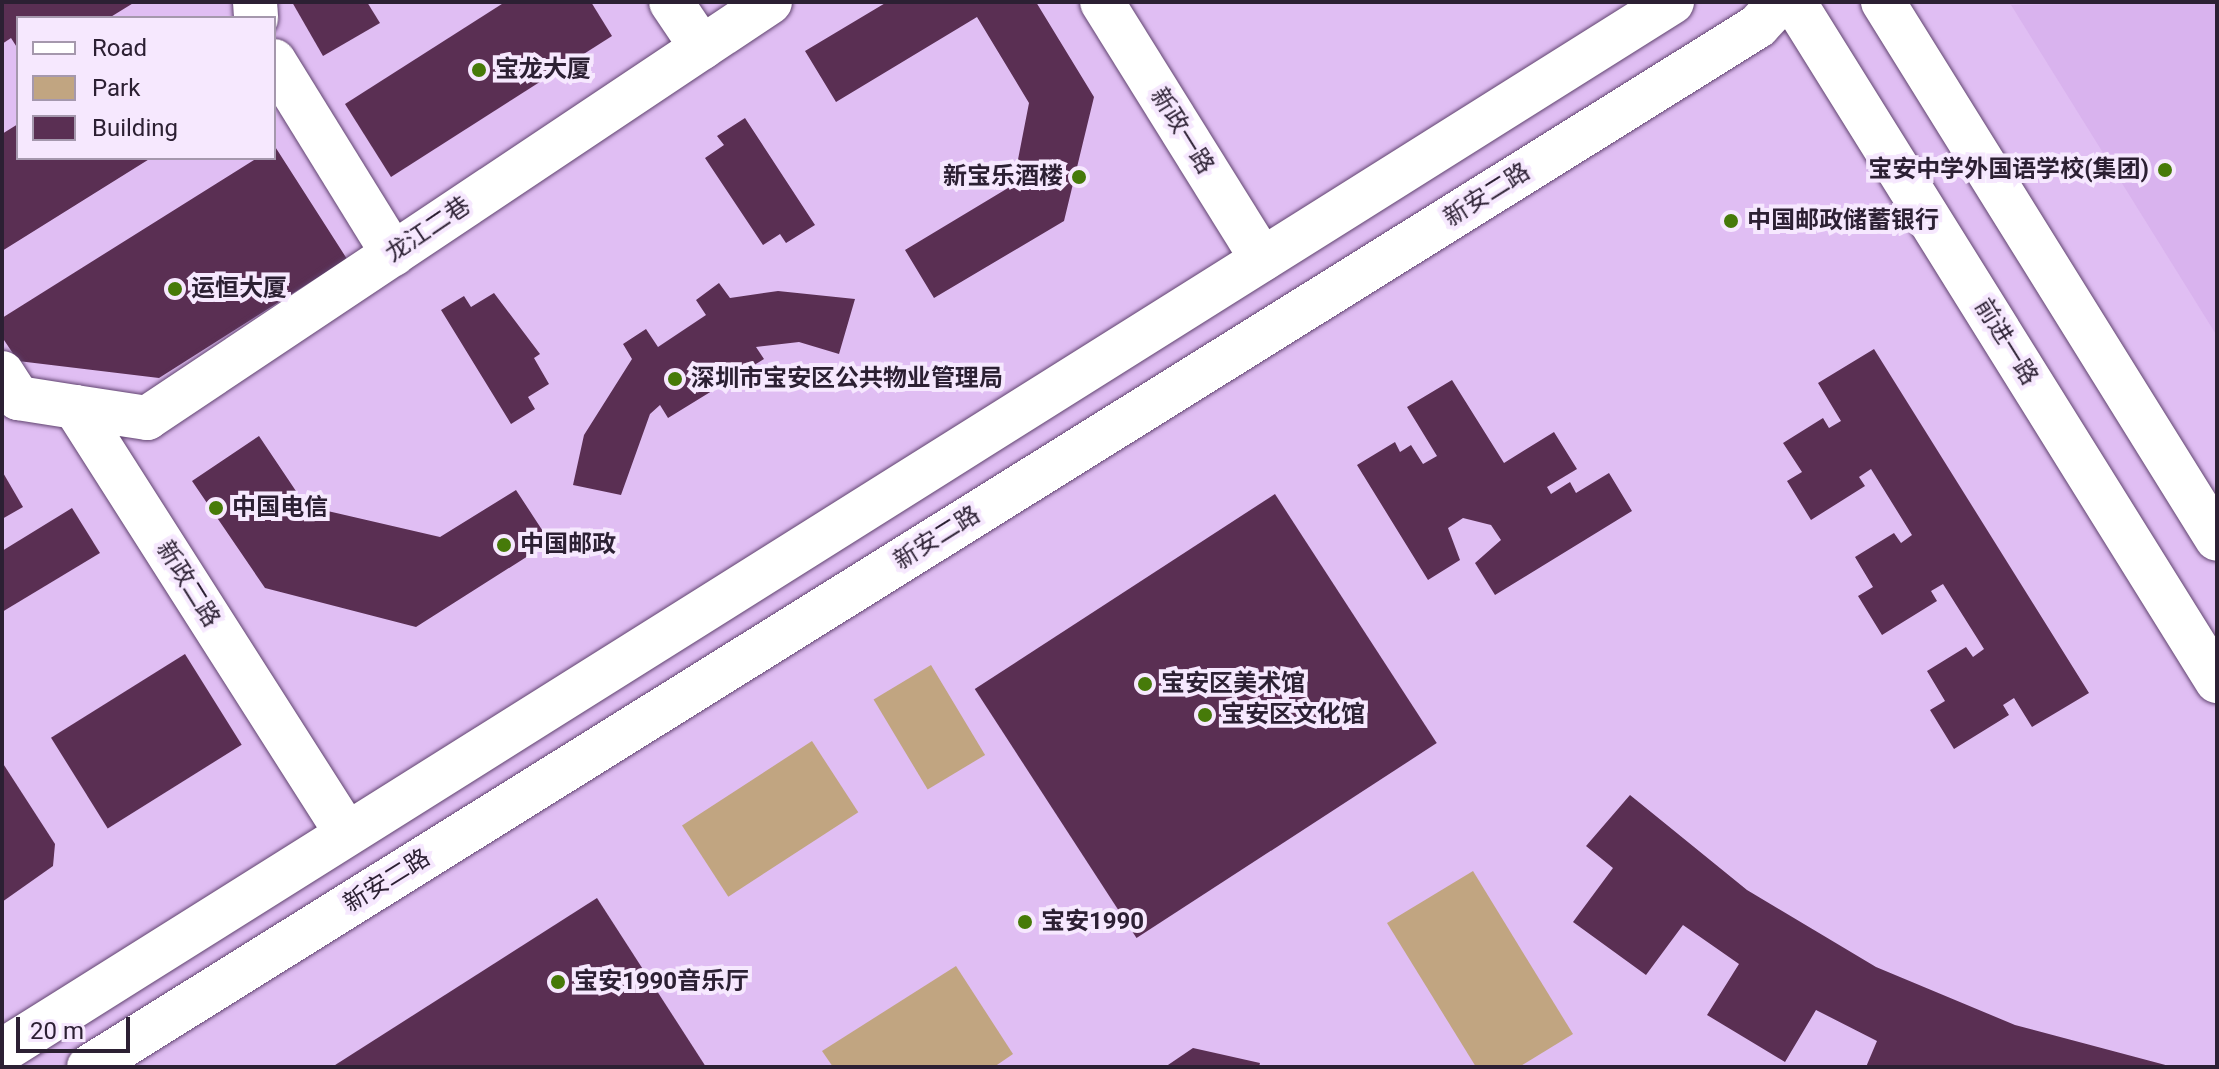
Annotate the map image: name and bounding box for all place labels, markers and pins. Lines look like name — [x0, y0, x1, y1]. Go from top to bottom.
place label: 宝龙大厦 — [495, 56, 591, 84]
marker: 宝龙大厦 — [470, 61, 488, 79]
place label: 宝安中学外国语学校(集团) — [1868, 156, 2149, 184]
marker: 宝安中学外国语学校(集团) — [2156, 161, 2174, 179]
place label: 新宝乐酒楼 — [943, 163, 1063, 191]
marker: 新宝乐酒楼 — [1070, 168, 1088, 186]
place label: 中国邮政储蓄银行 — [1747, 207, 1939, 235]
marker: 中国邮政储蓄银行 — [1722, 212, 1740, 230]
place label: 运恒大厦 — [191, 275, 287, 303]
marker: 运恒大厦 — [166, 280, 184, 298]
place label: 深圳市宝安区公共物业管理局 — [691, 365, 1003, 393]
marker: 深圳市宝安区公共物业管理局 — [666, 370, 684, 388]
place label: 中国电信 — [232, 494, 328, 522]
marker: 中国电信 — [207, 499, 225, 517]
place label: 中国邮政 — [520, 531, 616, 559]
marker: 中国邮政 — [495, 536, 513, 554]
place label: 宝安区美术馆 — [1161, 670, 1305, 698]
marker: 宝安区美术馆 — [1136, 675, 1154, 693]
place label: 宝安区文化馆 — [1221, 701, 1365, 729]
marker: 宝安区文化馆 — [1196, 706, 1214, 724]
place label: 宝安1990 — [1041, 908, 1144, 936]
marker: 宝安1990 — [1016, 913, 1034, 931]
place label: 宝安1990音乐厅 — [574, 968, 749, 996]
marker: 宝安1990音乐厅 — [549, 973, 567, 991]

